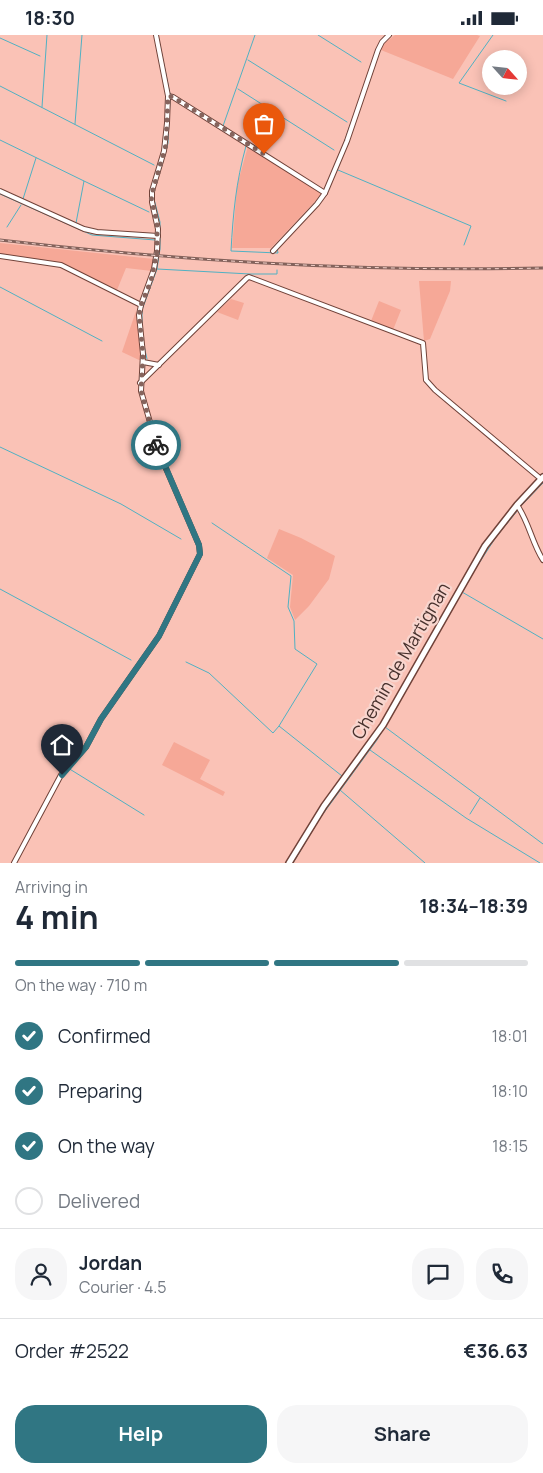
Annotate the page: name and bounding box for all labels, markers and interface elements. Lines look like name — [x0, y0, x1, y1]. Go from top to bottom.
text: 18:30 — [25, 5, 75, 31]
north arrow — [482, 50, 528, 95]
map controls — [482, 50, 527, 95]
pin — [243, 103, 285, 154]
icon: bag — [250, 110, 278, 138]
courier — [131, 420, 181, 470]
icon: bike — [142, 431, 170, 459]
street label: Chemin de Martignan — [345, 578, 455, 743]
pin — [41, 724, 83, 775]
icon: home — [48, 731, 76, 759]
text: Arriving in — [15, 876, 88, 898]
text: 18:34–18:39 — [419, 893, 528, 919]
text: 4 min — [15, 895, 99, 939]
text: On the way · 710 m — [15, 974, 147, 996]
icon: check — [15, 1022, 43, 1050]
text: Confirmed — [58, 1023, 151, 1049]
text: 18:01 — [492, 1025, 528, 1047]
icon: check — [15, 1077, 43, 1105]
text: Preparing — [58, 1078, 143, 1104]
text: 18:10 — [492, 1080, 528, 1102]
icon: check — [15, 1132, 43, 1160]
text: On the way — [58, 1133, 155, 1159]
text: 18:15 — [492, 1135, 528, 1157]
text: Delivered — [58, 1188, 140, 1214]
button: person — [15, 1248, 67, 1300]
button: chat — [412, 1248, 464, 1300]
button: phone — [476, 1248, 528, 1300]
text: Jordan — [79, 1250, 142, 1276]
text: Courier · 4.5 — [79, 1276, 166, 1298]
text: Order #2522 — [15, 1338, 129, 1364]
text: €36.63 — [464, 1338, 528, 1364]
button: Help — [15, 1405, 267, 1463]
button: Share — [277, 1405, 528, 1463]

